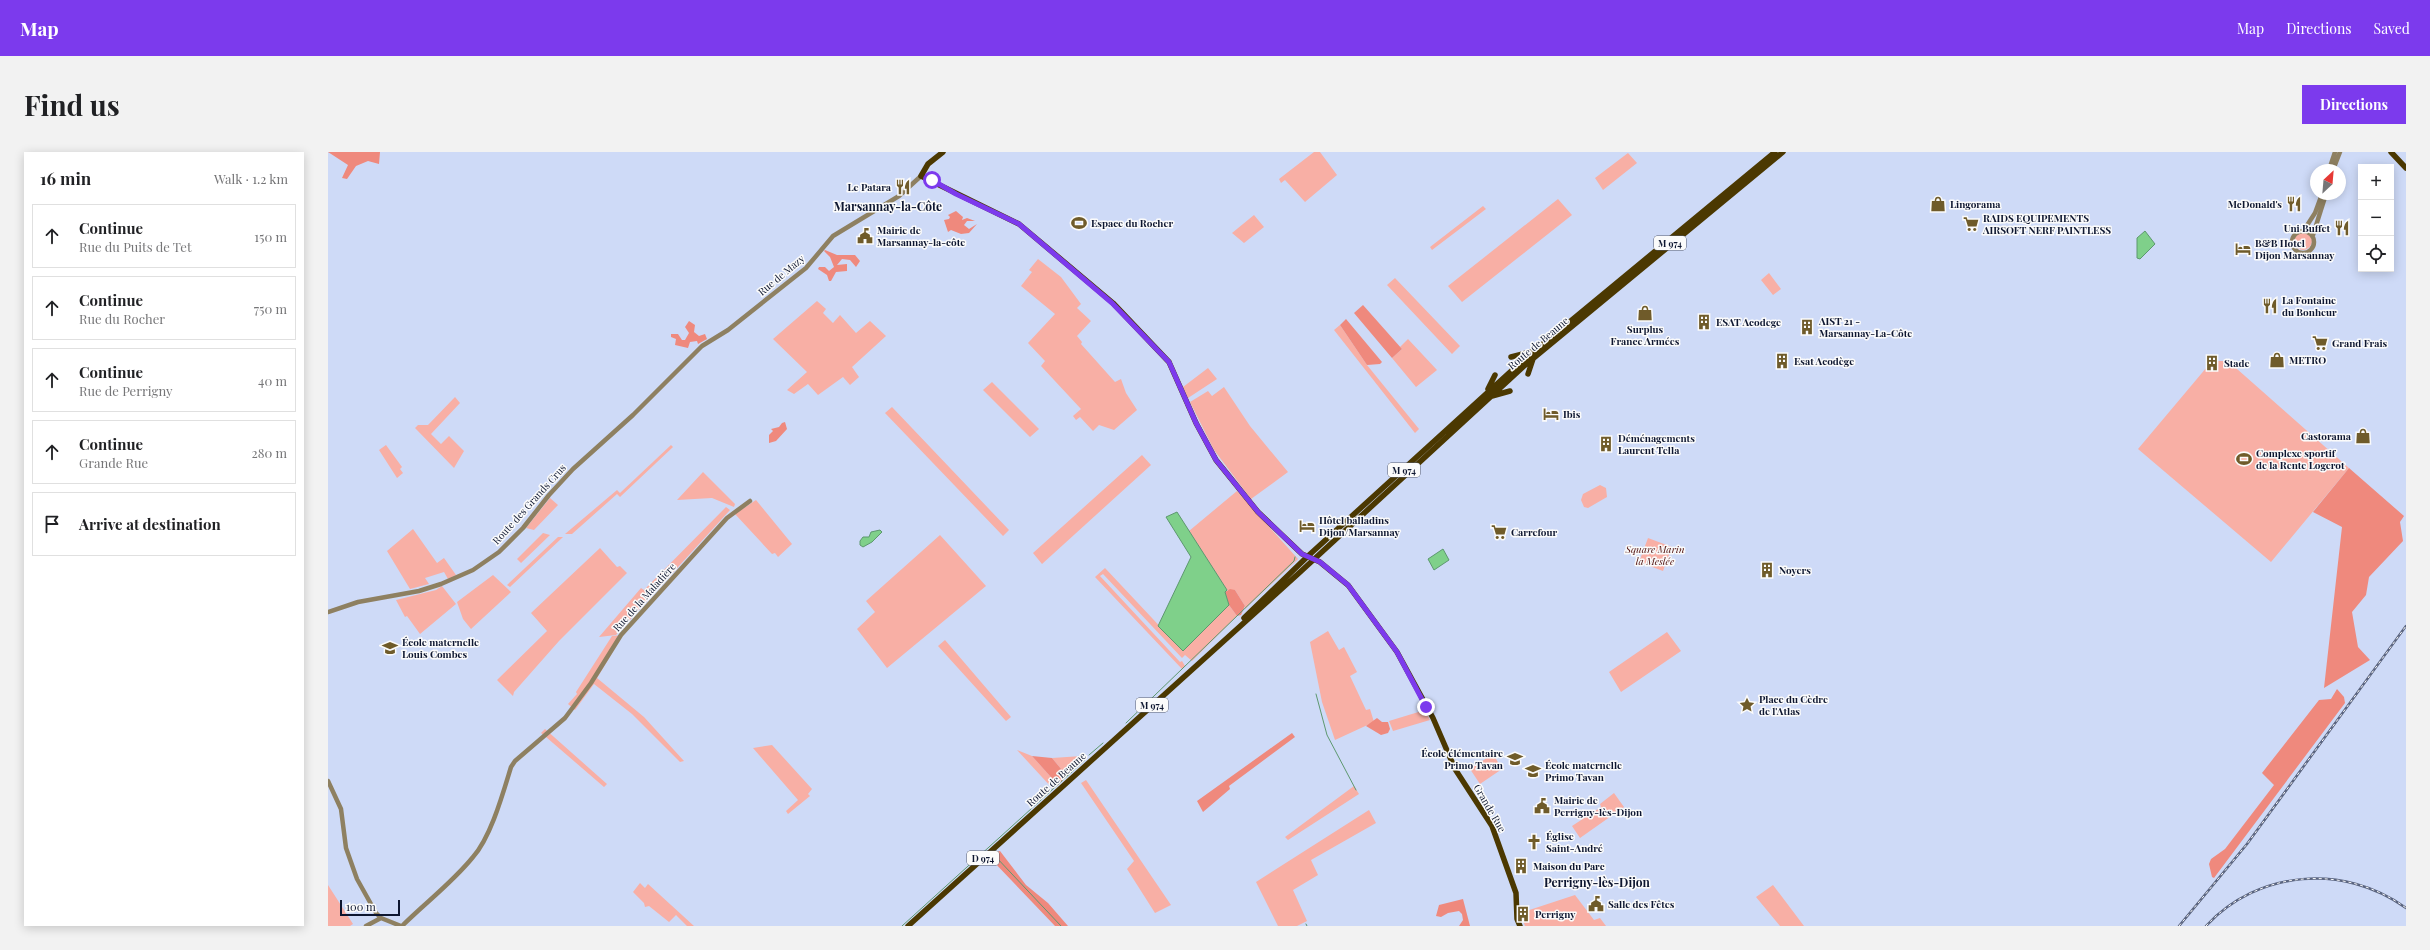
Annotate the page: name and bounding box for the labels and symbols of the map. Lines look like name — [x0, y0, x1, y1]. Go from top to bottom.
north arrow — [2310, 164, 2346, 200]
route start — [923, 171, 941, 189]
restaurant icon: Le Patara — [894, 178, 912, 196]
place label: Le Patara — [847, 180, 892, 194]
shop icon: Lingorama — [1929, 195, 1947, 213]
restaurant icon: McDonald's — [2285, 195, 2303, 213]
place label: Lingorama — [1950, 197, 2001, 211]
place label: McDonald's — [2228, 197, 2282, 211]
district label: Marsannay-la-Côte — [834, 198, 942, 214]
place label: RAIDS EQUIPEMENTS AIRSOFT NERF PAINTLESS — [1982, 211, 2111, 237]
sports icon: Espace du Rocher — [1070, 214, 1088, 232]
supermarket icon: RAIDS EQUIPEMENTS AIRSOFT NERF PAINTLESS — [1962, 215, 1980, 233]
place label: Espace du Rocher — [1091, 216, 1173, 230]
restaurant icon: Uni Buffet — [2333, 219, 2351, 237]
place label: Uni Buffet — [2284, 221, 2330, 235]
place label: Mairie de Marsannay-la-côte — [877, 223, 965, 249]
public building icon: Mairie de Marsannay-la-côte — [856, 227, 874, 245]
road number: M 974 — [1654, 236, 1686, 250]
place label: B&B Hotel Dijon Marsannay — [2255, 236, 2335, 262]
hotel icon: B&B Hotel Dijon Marsannay — [2234, 240, 2252, 258]
street label: Rue de Mazy — [755, 251, 807, 299]
place label: La Fontaine du Bonheur — [2282, 293, 2337, 319]
restaurant icon: La Fontaine du Bonheur — [2261, 297, 2279, 315]
shop icon: Surplus France Armées — [1636, 304, 1654, 322]
street label: Route de Beaune — [1505, 313, 1571, 373]
building icon: ESAT Acodege — [1695, 313, 1713, 331]
place label: AIST 21 - Marsannay-La-Côte — [1818, 314, 1912, 340]
place label: ESAT Acodege — [1716, 315, 1781, 329]
building icon: AIST 21 - Marsannay-La-Côte — [1798, 318, 1816, 336]
place label: Surplus France Armées — [1611, 322, 1680, 348]
supermarket icon: Grand Frais — [2311, 334, 2329, 352]
place label: Grand Frais — [2332, 336, 2388, 350]
shop icon: METRO — [2268, 351, 2286, 369]
building icon: Esat Acodège — [1773, 352, 1791, 370]
place label: METRO — [2289, 353, 2326, 367]
place label: Esat Acodège — [1794, 354, 1854, 368]
building icon: Stade — [2203, 354, 2221, 372]
place label: Stade — [2224, 356, 2250, 370]
hotel icon: Ibis — [1542, 405, 1560, 423]
place label: Ibis — [1563, 407, 1581, 421]
shop icon: Castorama — [2354, 427, 2372, 445]
place label: Castorama — [2301, 429, 2352, 443]
place label: Déménagements Laurent Tella — [1618, 431, 1695, 457]
building icon: Déménagements Laurent Tella — [1597, 435, 1615, 453]
place label: Complexe sportif de la Rente Logerot — [2256, 446, 2345, 472]
sports icon: Complexe sportif de la Rente Logerot — [2235, 450, 2253, 468]
street label: Route des Grands Crus — [489, 461, 569, 547]
road number: M 974 — [1388, 463, 1420, 477]
place label: Hôtel balladins Dijon/Marsannay — [1319, 513, 1401, 539]
hotel icon: Hôtel balladins Dijon/Marsannay — [1298, 517, 1316, 535]
supermarket icon: Carrefour — [1490, 523, 1508, 541]
place label: Carrefour — [1511, 525, 1558, 539]
park label: Square Marin la Meslée — [1624, 542, 1685, 568]
street label: Rue de la Maladière — [609, 560, 679, 634]
building icon: Noyers — [1758, 561, 1776, 579]
place label: Noyers — [1779, 563, 1811, 577]
place label: École maternelle Louis Combes — [402, 635, 479, 661]
school or university icon: École maternelle Louis Combes — [381, 639, 399, 657]
place label: Place du Cèdre de l'Atlas — [1759, 692, 1828, 718]
place icon: Place du Cèdre de l'Atlas — [1738, 696, 1756, 714]
road number: M 974 — [1136, 698, 1168, 712]
route end — [1417, 698, 1435, 716]
place label: École élémentaire Primo Tavan — [1421, 746, 1504, 772]
street label: Route de Beaune — [1023, 749, 1089, 809]
school or university icon: École élémentaire Primo Tavan — [1506, 750, 1524, 768]
place label: École maternelle Primo Tavan — [1545, 758, 1622, 784]
school or university icon: École maternelle Primo Tavan — [1524, 762, 1542, 780]
street label: Grande Rue — [1471, 781, 1509, 835]
place label: Mairie de Perrigny-lès-Dijon — [1554, 793, 1643, 819]
public building icon: Mairie de Perrigny-lès-Dijon — [1533, 797, 1551, 815]
place label: Église Saint-André — [1546, 829, 1603, 855]
church icon: Église Saint-André — [1525, 833, 1543, 851]
road number: D 974 — [967, 851, 999, 865]
building icon: Maison du Parc — [1512, 857, 1530, 875]
place label: Maison du Parc — [1533, 859, 1605, 873]
district label: Perrigny-lès-Dijon — [1544, 874, 1651, 890]
public building icon: Salle des Fêtes — [1587, 895, 1605, 913]
place label: Salle des Fêtes — [1608, 897, 1675, 911]
scale bar — [340, 898, 400, 917]
building icon: Perrigny — [1514, 905, 1532, 923]
place label: Perrigny — [1535, 907, 1576, 921]

